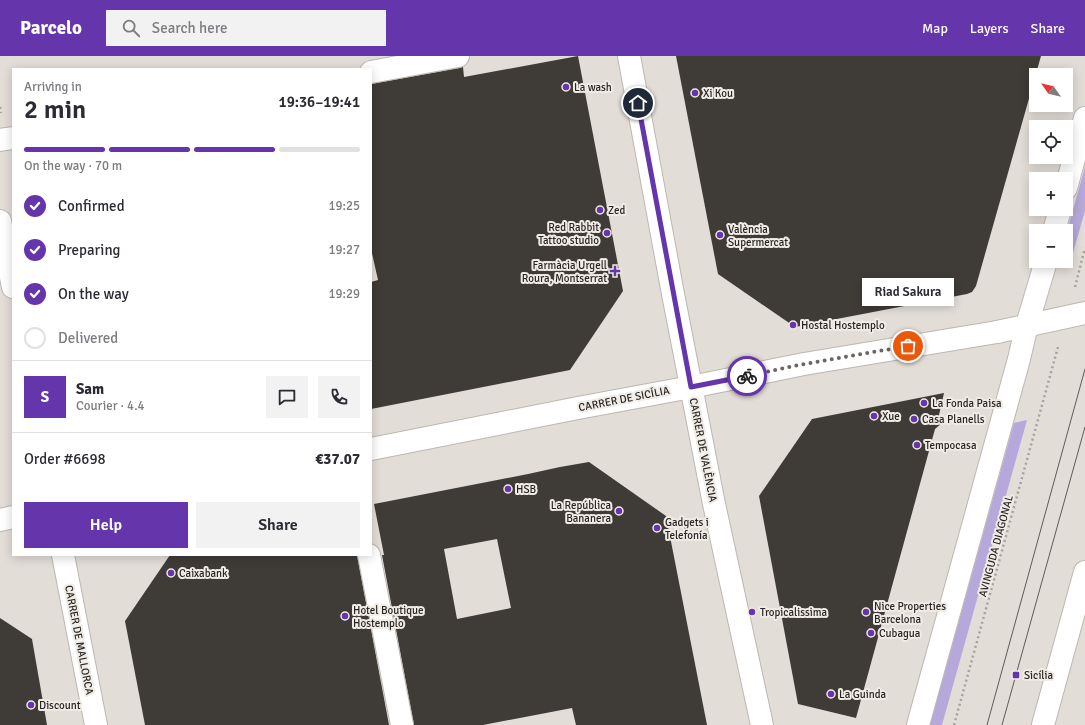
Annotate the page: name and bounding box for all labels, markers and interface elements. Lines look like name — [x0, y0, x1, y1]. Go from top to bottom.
search box — [106, 10, 386, 46]
text: Parcelo — [20, 16, 82, 40]
icon: search — [120, 17, 142, 39]
text: Search here — [152, 19, 227, 37]
text: Map — [922, 20, 948, 37]
text: Layers — [970, 20, 1009, 37]
text: Share — [1031, 20, 1065, 37]
north arrow — [1029, 68, 1073, 112]
map controls — [1029, 68, 1073, 268]
text: Arriving in — [24, 79, 82, 95]
place label: La wash — [574, 81, 612, 94]
marker: La wash — [561, 82, 571, 92]
pin — [621, 86, 655, 120]
place label: Xi Kou — [703, 87, 733, 100]
marker: Xi Kou — [690, 88, 700, 98]
icon: home — [627, 92, 649, 114]
text: 19:36–19:41 — [279, 93, 360, 111]
text: 2 min — [24, 94, 86, 126]
button: locate — [1029, 120, 1073, 164]
text: On the way · 70 m — [24, 158, 122, 174]
button: + — [1029, 172, 1073, 216]
icon: check — [24, 195, 46, 217]
text: Confirmed — [58, 197, 125, 215]
text: 19:25 — [328, 198, 360, 214]
place label: Zed — [608, 204, 625, 217]
marker: Zed — [595, 205, 605, 215]
place label: Red Rabbit Tattoo studio — [538, 221, 599, 247]
place label: València Supermercat — [728, 223, 788, 249]
button: − — [1029, 224, 1073, 268]
marker: Red Rabbit Tattoo studio — [602, 228, 612, 238]
marker: València Supermercat — [715, 230, 725, 240]
icon: check — [24, 239, 46, 261]
text: Preparing — [58, 241, 121, 259]
text: 19:27 — [328, 242, 360, 258]
place label: Farmàcia Urgell Roura, Montserrat — [522, 259, 607, 285]
marker: Farmàcia Urgell Roura, Montserrat — [610, 266, 620, 276]
callout: Riad Sakura — [862, 278, 954, 306]
icon: check — [24, 283, 46, 305]
text: Riad Sakura — [875, 284, 941, 300]
text: On the way — [58, 285, 129, 303]
text: 19:29 — [328, 286, 360, 302]
place label: Hostal Hostemplo — [801, 319, 885, 332]
marker: Hostal Hostemplo — [788, 320, 798, 330]
text: Delivered — [58, 329, 118, 347]
pin — [891, 329, 925, 363]
icon: bag — [897, 335, 919, 357]
courier — [727, 356, 767, 396]
icon: bike — [736, 365, 758, 387]
button: chat — [266, 376, 308, 418]
button: phone — [318, 376, 360, 418]
text: Sam — [76, 380, 104, 398]
street label: CARRER DE SICÍLIA — [577, 383, 671, 414]
text: S — [41, 388, 49, 406]
street label: CARRER DE VALÈNCIA — [687, 397, 721, 504]
place label: La Fonda Paisa — [932, 397, 1002, 410]
text: Courier · 4.4 — [76, 398, 145, 414]
marker: La Fonda Paisa — [919, 398, 929, 408]
place label: Xue — [882, 410, 900, 423]
marker: Xue — [869, 411, 879, 421]
place label: Casa Planells — [922, 413, 985, 426]
marker: Casa Planells — [909, 414, 919, 424]
place label: Tempocasa — [925, 439, 977, 452]
marker: Tempocasa — [912, 440, 922, 450]
text: Order #6698 — [24, 450, 106, 468]
text: €37.07 — [315, 450, 360, 468]
place label: HSB — [516, 483, 537, 496]
marker: HSB — [503, 484, 513, 494]
street label: AVINGUDA DIAGONAL — [976, 493, 1016, 598]
place label: La República Bananera — [551, 499, 611, 525]
button: Help — [24, 502, 188, 548]
button: Share — [196, 502, 360, 548]
marker: La República Bananera — [614, 506, 624, 516]
place label: Gadgets i Telefonía — [665, 516, 709, 542]
marker: Gadgets i Telefonía — [652, 523, 662, 533]
place label: Caixabank — [179, 567, 228, 580]
marker: Caixabank — [166, 568, 176, 578]
street label: CARRER DE MALLORCA — [62, 584, 96, 696]
place label: Nice Properties Barcelona — [874, 600, 946, 626]
place label: Hotel Boutique Hostemplo — [353, 604, 424, 630]
place label: Tropicalissima — [760, 606, 828, 619]
marker: Tropicalissima — [747, 607, 757, 617]
marker: Nice Properties Barcelona — [861, 607, 871, 617]
marker: Hotel Boutique Hostemplo — [340, 611, 350, 621]
place label: Cubagua — [879, 627, 921, 640]
marker: Cubagua — [866, 628, 876, 638]
place label: Sicília — [1024, 669, 1054, 682]
marker: Sicília — [1011, 670, 1021, 680]
place label: La Guinda — [839, 688, 886, 701]
marker: La Guinda — [826, 689, 836, 699]
place label: Discount — [39, 699, 81, 712]
marker: Discount — [26, 700, 36, 710]

